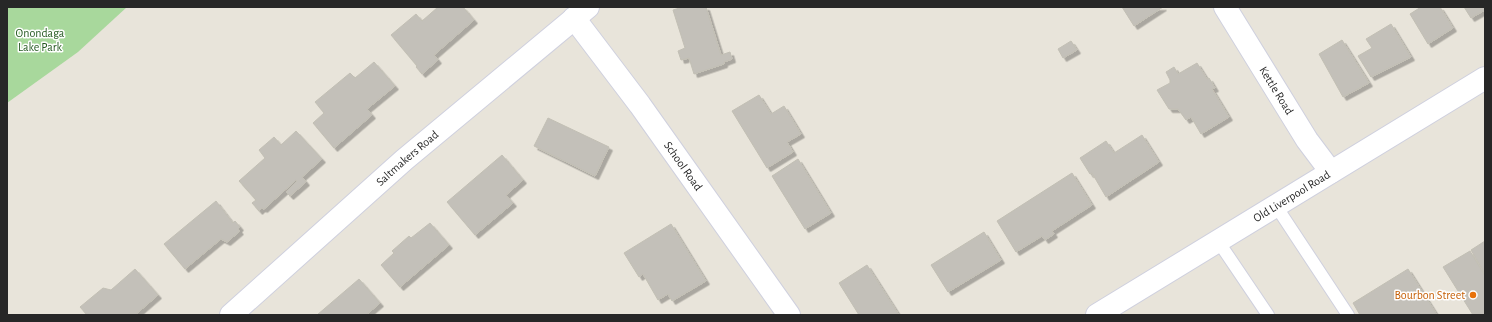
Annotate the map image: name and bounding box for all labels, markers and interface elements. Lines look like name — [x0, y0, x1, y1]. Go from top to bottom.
park label: Onondaga Lake Park — [16, 27, 65, 53]
street label: Kettle Road — [1257, 64, 1296, 117]
street label: Saltmakers Road — [374, 128, 441, 188]
street label: School Road — [662, 139, 705, 193]
street label: Old Liverpool Road — [1251, 168, 1332, 224]
place label: Bourbon Street — [1395, 289, 1465, 301]
marker: Bourbon Street — [1468, 290, 1478, 300]

